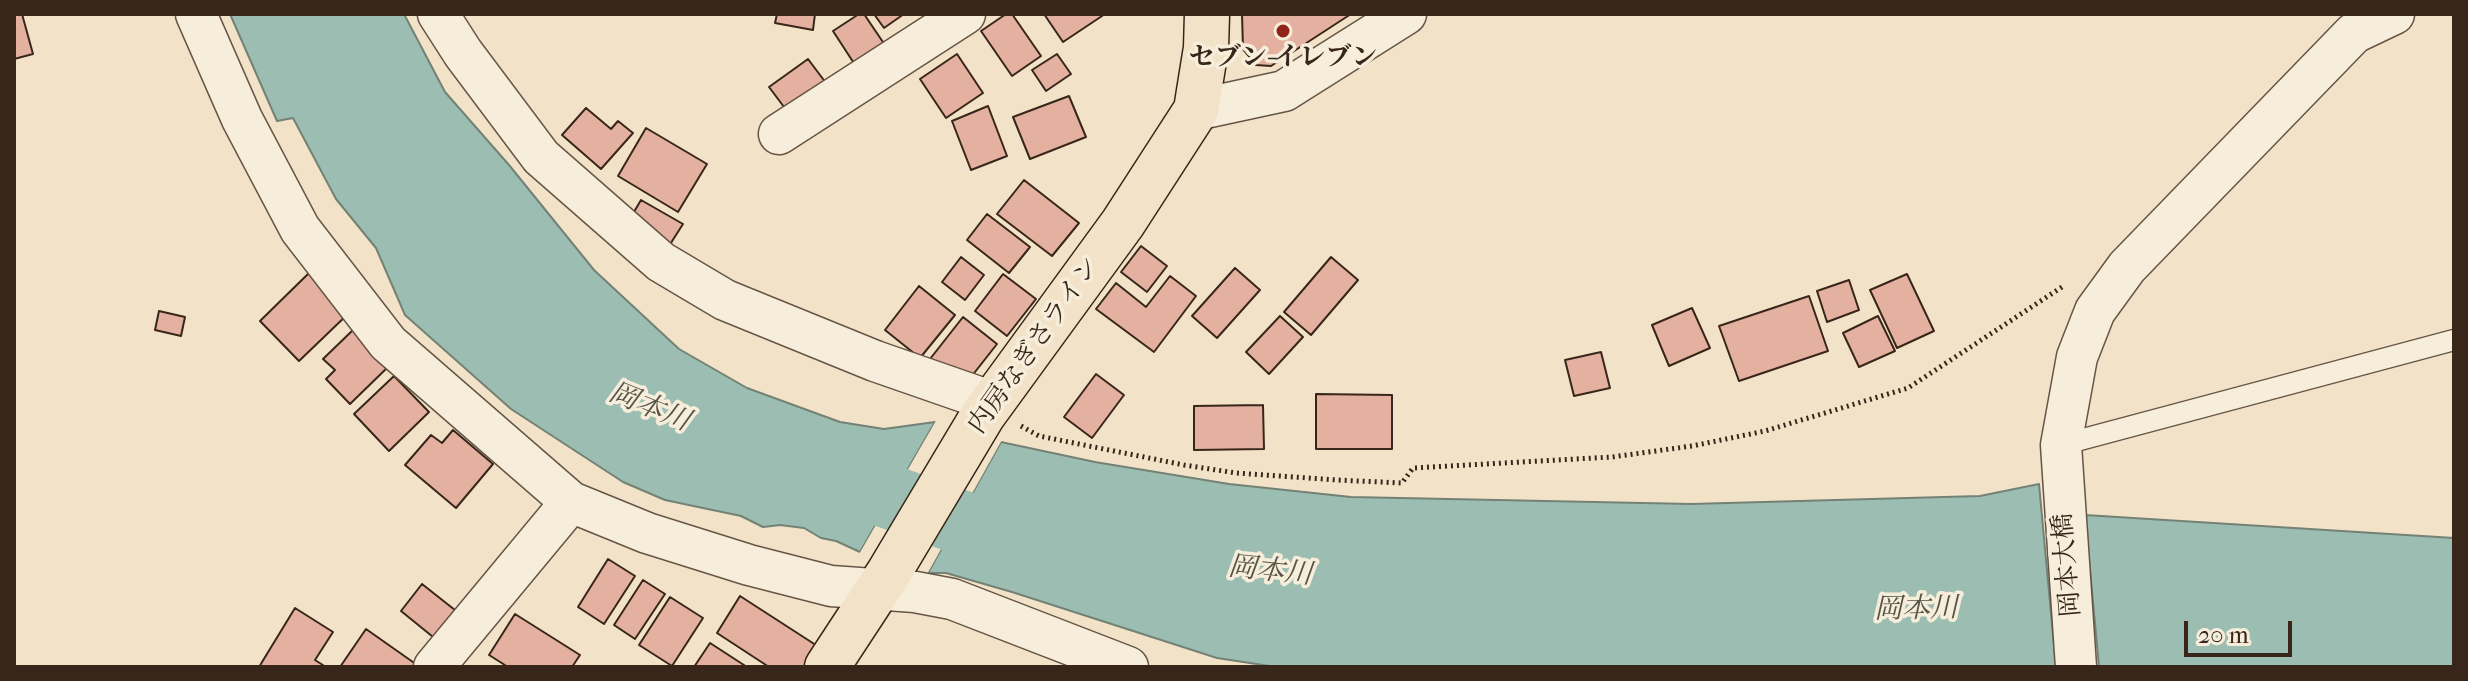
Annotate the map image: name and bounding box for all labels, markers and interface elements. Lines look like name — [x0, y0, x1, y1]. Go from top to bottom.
marker: セブン-イレブン — [1274, 22, 1292, 40]
place label: セブン-イレブン — [1189, 43, 1377, 75]
street label: 内房なぎさライン — [963, 252, 1107, 440]
water label: 岡本川 — [604, 377, 694, 439]
street label: 岡本大橋 — [2048, 512, 2088, 618]
water label: 岡本川 — [1226, 551, 1314, 593]
water label: 岡本川 — [1874, 592, 1958, 628]
scale bar — [2188, 605, 2296, 655]
text: 20 m — [2198, 621, 2249, 649]

